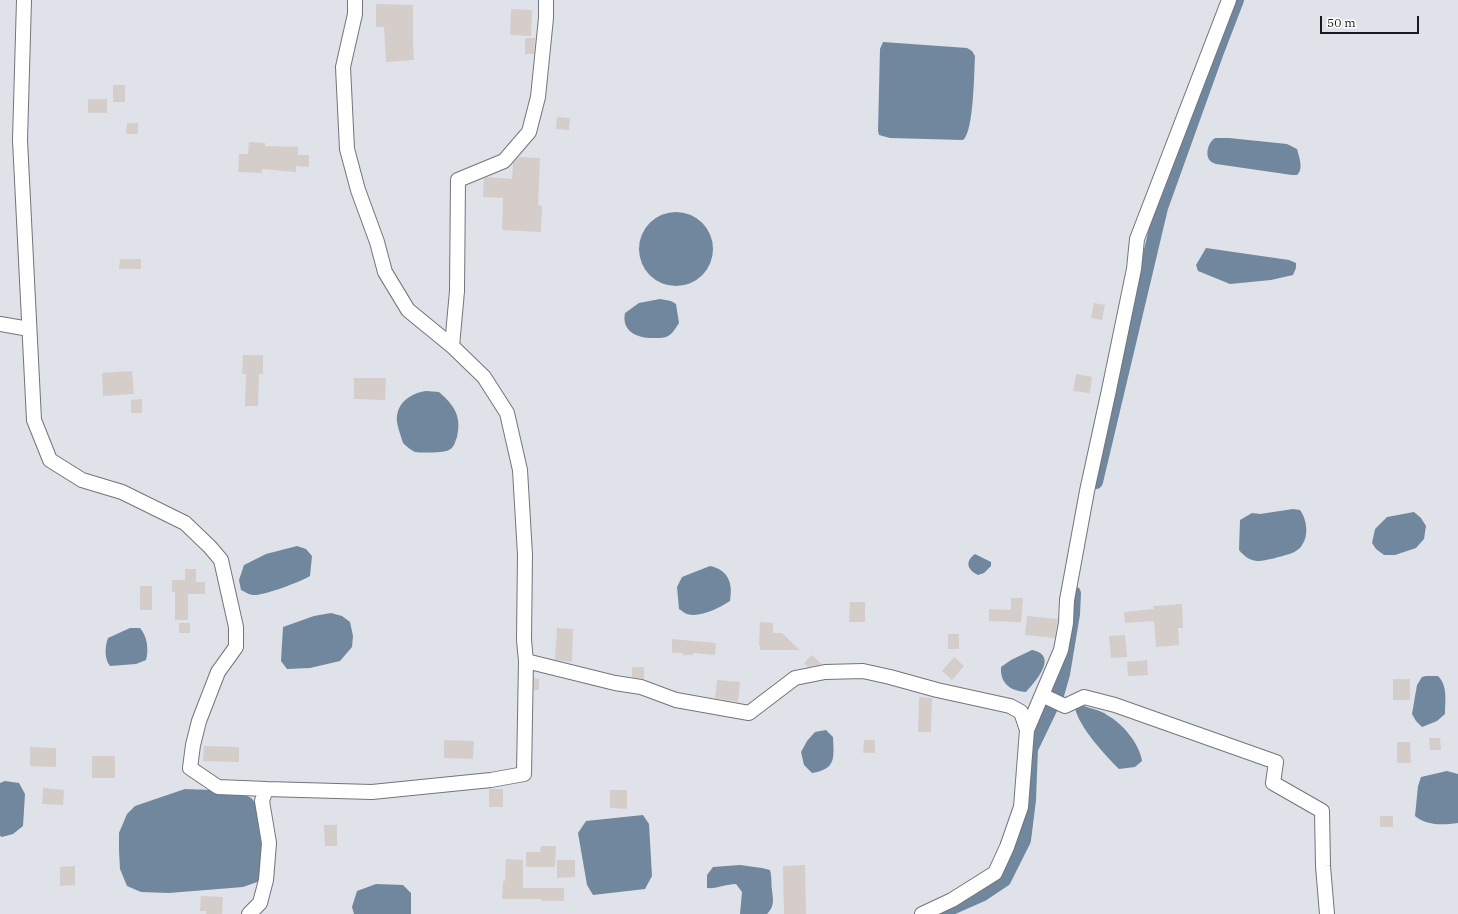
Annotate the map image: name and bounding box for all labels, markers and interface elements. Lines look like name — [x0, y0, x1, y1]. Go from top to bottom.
scale bar — [1322, 8, 1421, 34]
text: 50 m — [1327, 15, 1356, 30]

